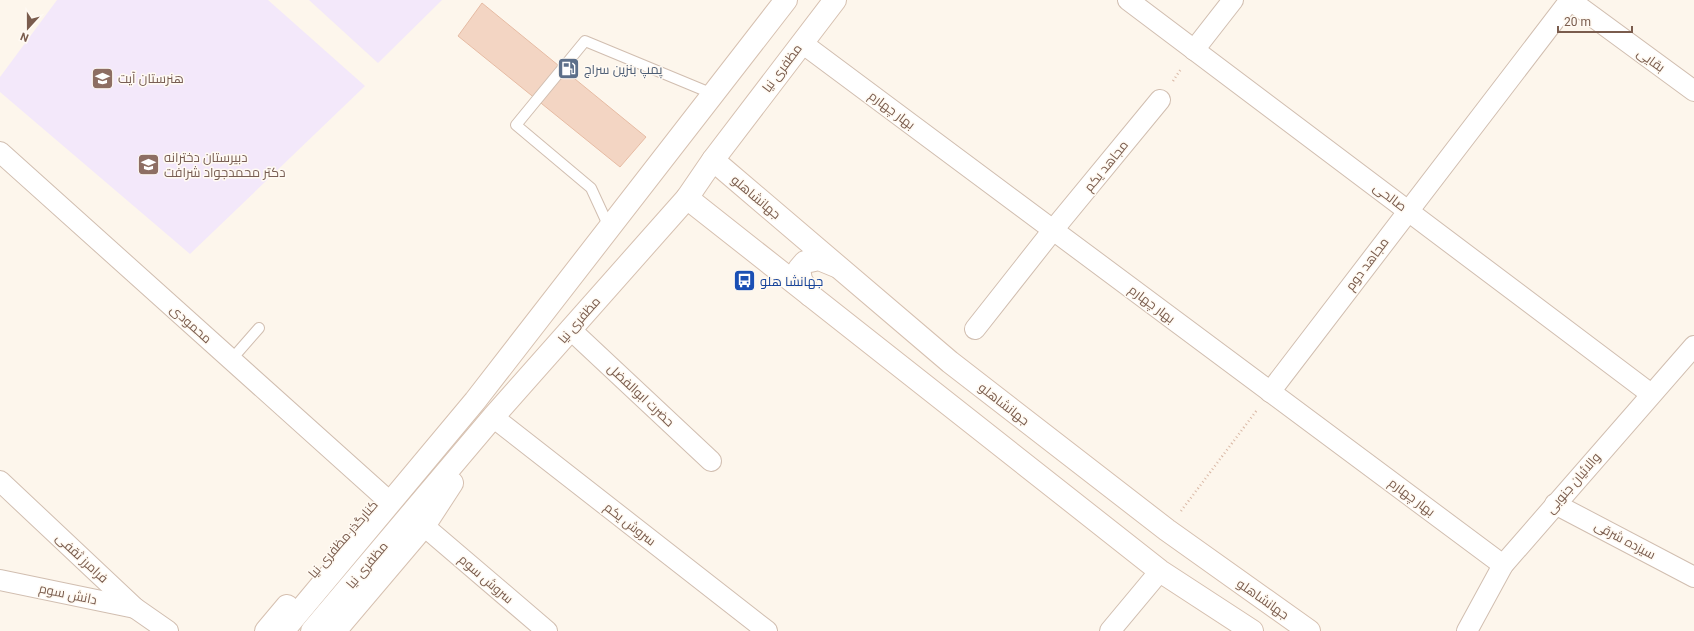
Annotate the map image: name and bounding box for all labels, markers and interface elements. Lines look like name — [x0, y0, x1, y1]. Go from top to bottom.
north arrow — [8, 8, 48, 48]
scale bar — [1558, 8, 1632, 34]
text: 20 m — [1564, 15, 1591, 29]
text: N — [18, 29, 31, 44]
street label: مظفری نیا — [759, 41, 805, 95]
street label: بقایی — [1634, 45, 1668, 75]
fuel station icon: پمپ بنزین سراج — [555, 56, 581, 82]
place label: پمپ بنزین سراج — [584, 62, 663, 79]
school or university icon: هنرستان آیت — [90, 65, 116, 91]
place label: هنرستان آیت — [118, 71, 184, 86]
street label: بهار چهارم — [865, 88, 918, 134]
street label: مجاهد یکم — [1081, 138, 1133, 196]
place label: دبیرستان دخترانه دکتر محمدجواد شرافت — [164, 150, 285, 180]
school or university icon: دبیرستان دخترانه دکتر محمدجواد شرافت — [135, 151, 161, 177]
street label: جهانشاهلو — [728, 172, 784, 222]
street label: صالحی — [1371, 180, 1409, 214]
street label: مجاهد دوم — [1342, 235, 1393, 294]
bus stop icon: جهانشا هلو — [731, 268, 757, 294]
place label: جهانشا هلو — [760, 274, 823, 289]
street label: بهار چهارم — [1125, 282, 1178, 328]
street label: مظفری نیا — [555, 294, 603, 346]
street label: محمودی — [167, 302, 215, 346]
street label: حضرت ابوالفضل — [605, 360, 677, 430]
street label: جهانشاهلو — [976, 380, 1032, 428]
street label: والائیان جنوبی — [1543, 450, 1603, 516]
street label: بهار چهارم — [1385, 475, 1438, 521]
street label: کنارگذر مظفری نیا — [305, 497, 381, 581]
street label: سروش یکم — [600, 499, 659, 550]
street label: سیزده شرقی — [1592, 518, 1658, 562]
street label: فرامرز ثقفی — [53, 530, 111, 586]
street label: مظفری نیا — [343, 538, 391, 592]
street label: سروش سوم — [455, 551, 516, 608]
street label: جهانشاهلو — [1234, 576, 1292, 622]
street label: دانش سوم — [37, 581, 98, 609]

